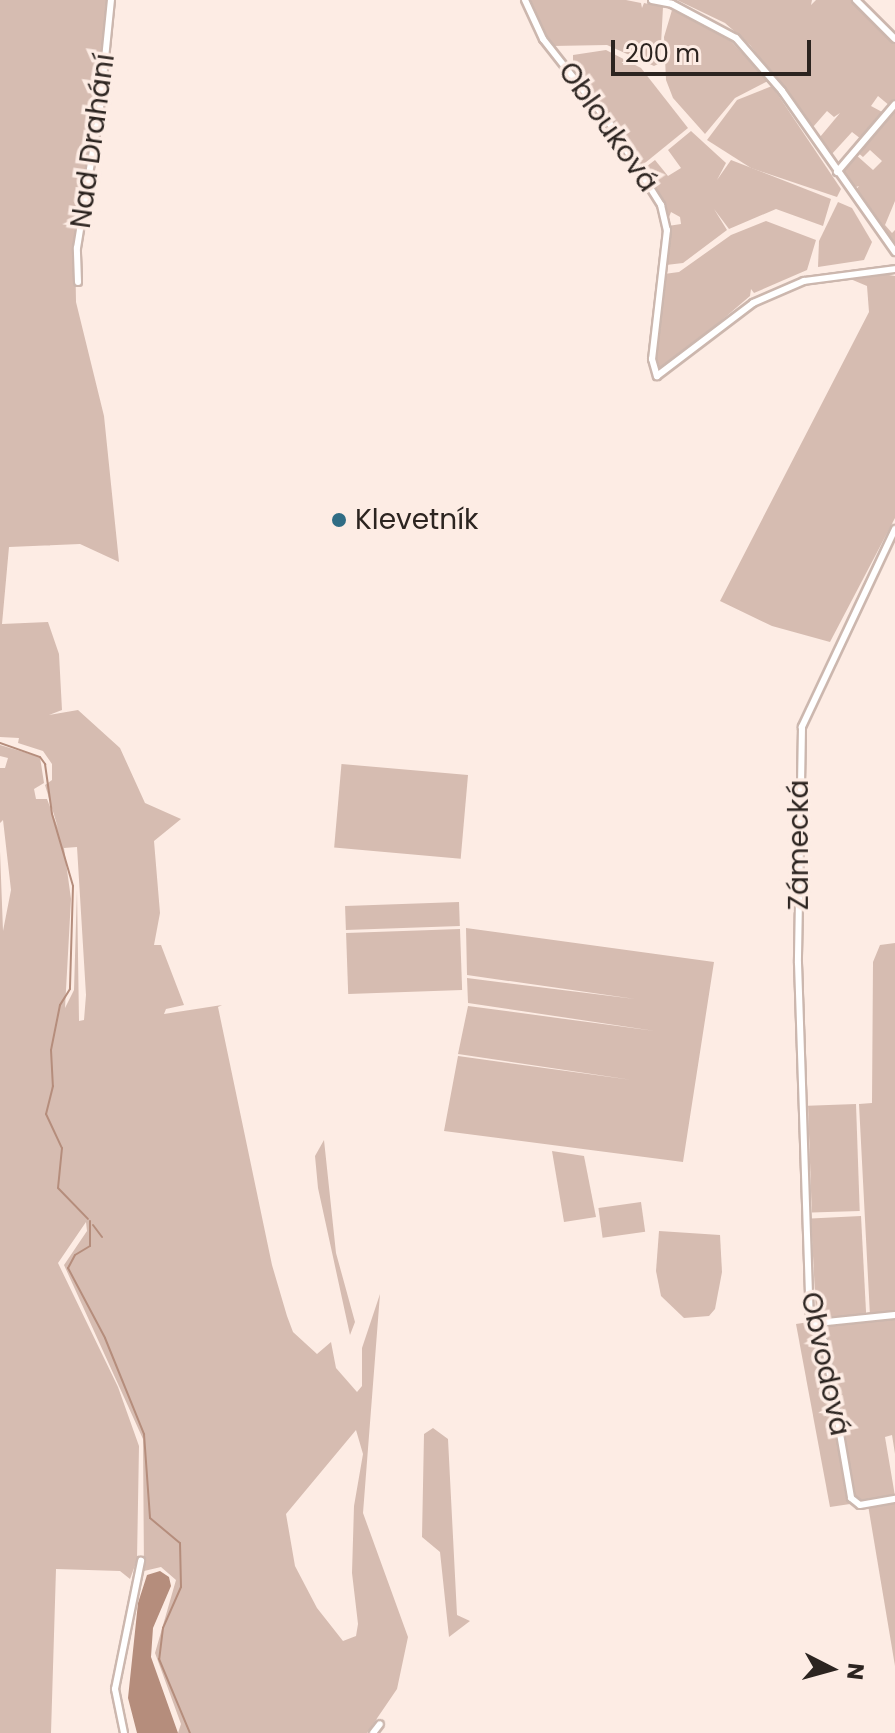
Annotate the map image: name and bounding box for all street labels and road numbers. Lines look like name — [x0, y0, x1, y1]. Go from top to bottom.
street label: Nad Drahání — [64, 52, 122, 230]
street label: Oblouková — [551, 56, 665, 198]
street label: Zámecká — [782, 780, 816, 910]
street label: Obvodová — [793, 1289, 857, 1439]

